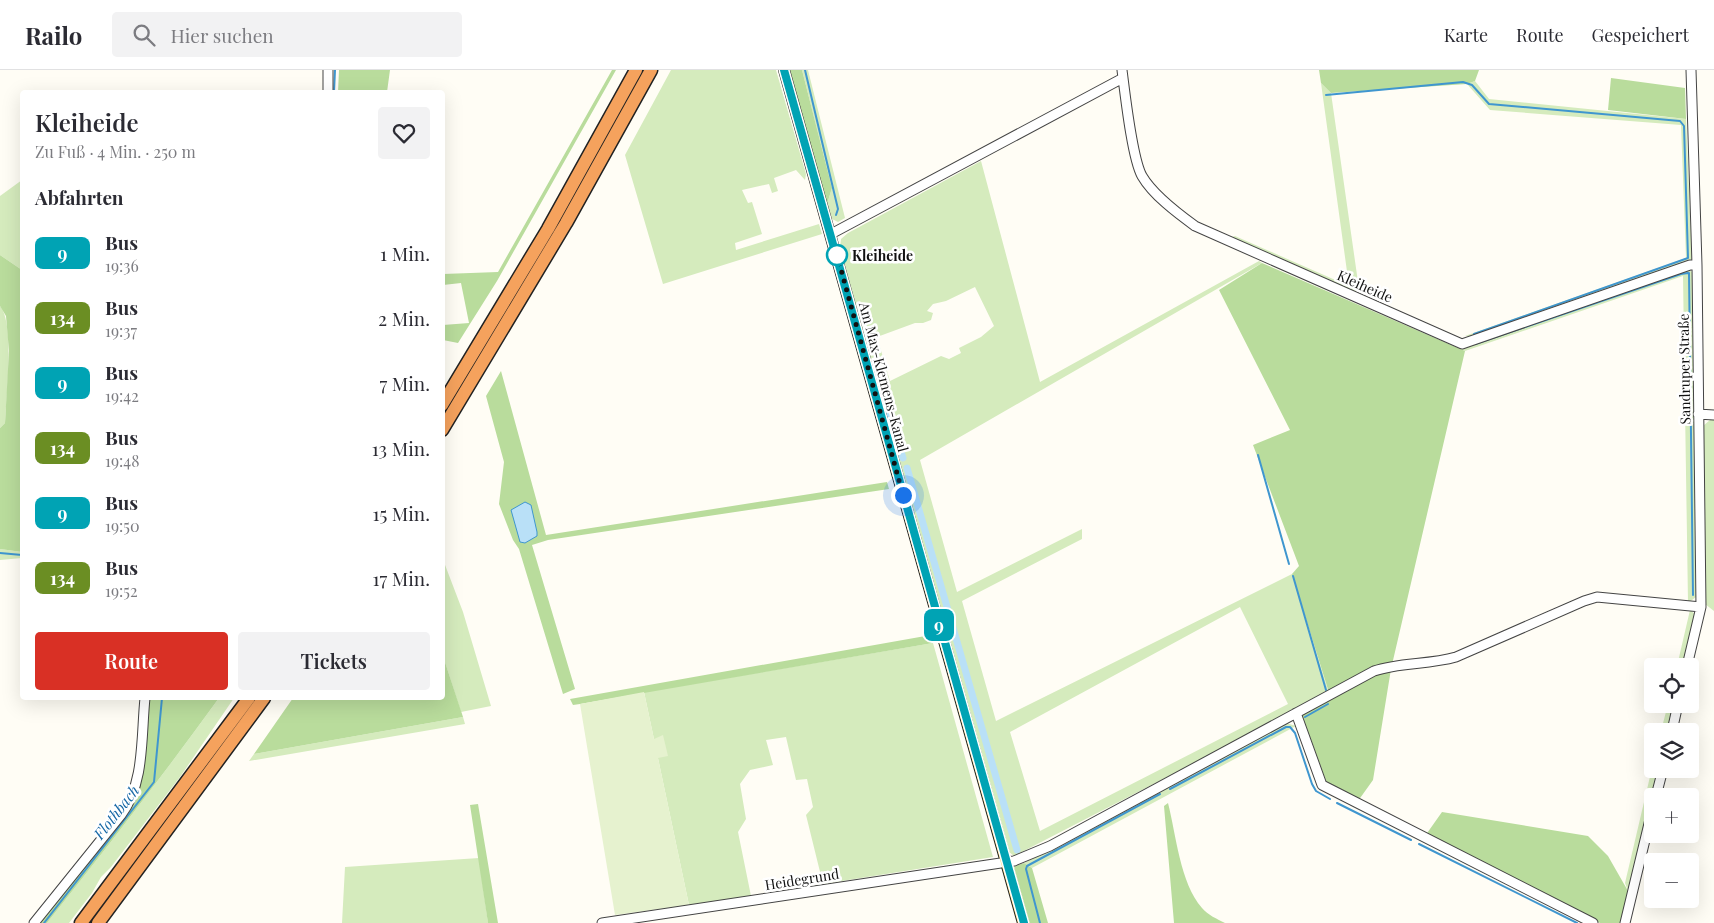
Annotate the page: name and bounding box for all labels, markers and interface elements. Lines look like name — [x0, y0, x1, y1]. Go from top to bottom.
search box — [112, 12, 462, 57]
text: Railo — [25, 19, 82, 51]
icon: search — [130, 21, 158, 49]
text: Hier suchen — [170, 22, 274, 48]
text: Karte — [1444, 23, 1488, 47]
text: Route — [1516, 23, 1564, 47]
text: Gespeichert — [1592, 23, 1689, 47]
text: Kleiheide — [35, 106, 139, 138]
button: heart — [378, 107, 430, 159]
text: Zu Fuß · 4 Min. · 250 m — [35, 141, 196, 162]
text: Abfahrten — [35, 184, 124, 210]
text: Bus — [105, 229, 138, 255]
text: 1 Min. — [380, 240, 430, 266]
text: 9 — [58, 241, 67, 265]
marker: Kleiheide — [826, 244, 848, 266]
place label: Kleiheide — [852, 246, 913, 265]
text: 19:36 — [105, 255, 139, 276]
street label: Kleiheide — [1334, 265, 1396, 307]
text: Bus — [105, 294, 138, 320]
street label: Am Max-Klemens-Kanal — [855, 299, 913, 454]
text: 2 Min. — [378, 305, 430, 331]
text: 134 — [50, 306, 75, 330]
street label: Sandruper Straße — [1674, 313, 1694, 425]
text: 19:37 — [105, 320, 137, 341]
text: Bus — [105, 359, 138, 385]
text: 7 Min. — [380, 370, 430, 396]
text: 9 — [58, 371, 67, 395]
text: 19:42 — [105, 385, 139, 406]
text: Bus — [105, 424, 138, 450]
text: 13 Min. — [372, 435, 430, 461]
text: 134 — [50, 436, 75, 460]
text: 19:48 — [105, 450, 140, 471]
your location — [891, 483, 916, 508]
text: Bus — [105, 489, 138, 515]
text: 15 Min. — [373, 500, 430, 526]
text: 9 — [58, 501, 67, 525]
text: 19:50 — [105, 515, 140, 536]
text: Bus — [105, 554, 138, 580]
text: 17 Min. — [372, 565, 430, 591]
text: 134 — [50, 566, 75, 590]
text: 19:52 — [105, 580, 138, 601]
line badge: 9 — [923, 609, 955, 641]
text: 9 — [934, 613, 944, 637]
button: Route — [35, 632, 228, 690]
button: Tickets — [238, 632, 430, 690]
map controls — [1644, 658, 1699, 908]
button: locate — [1644, 658, 1699, 713]
button: layers — [1644, 723, 1699, 778]
water label: Flothbach — [88, 781, 143, 844]
button: + — [1644, 788, 1699, 843]
button: − — [1644, 853, 1699, 908]
street label: Heidegrund — [763, 864, 841, 894]

